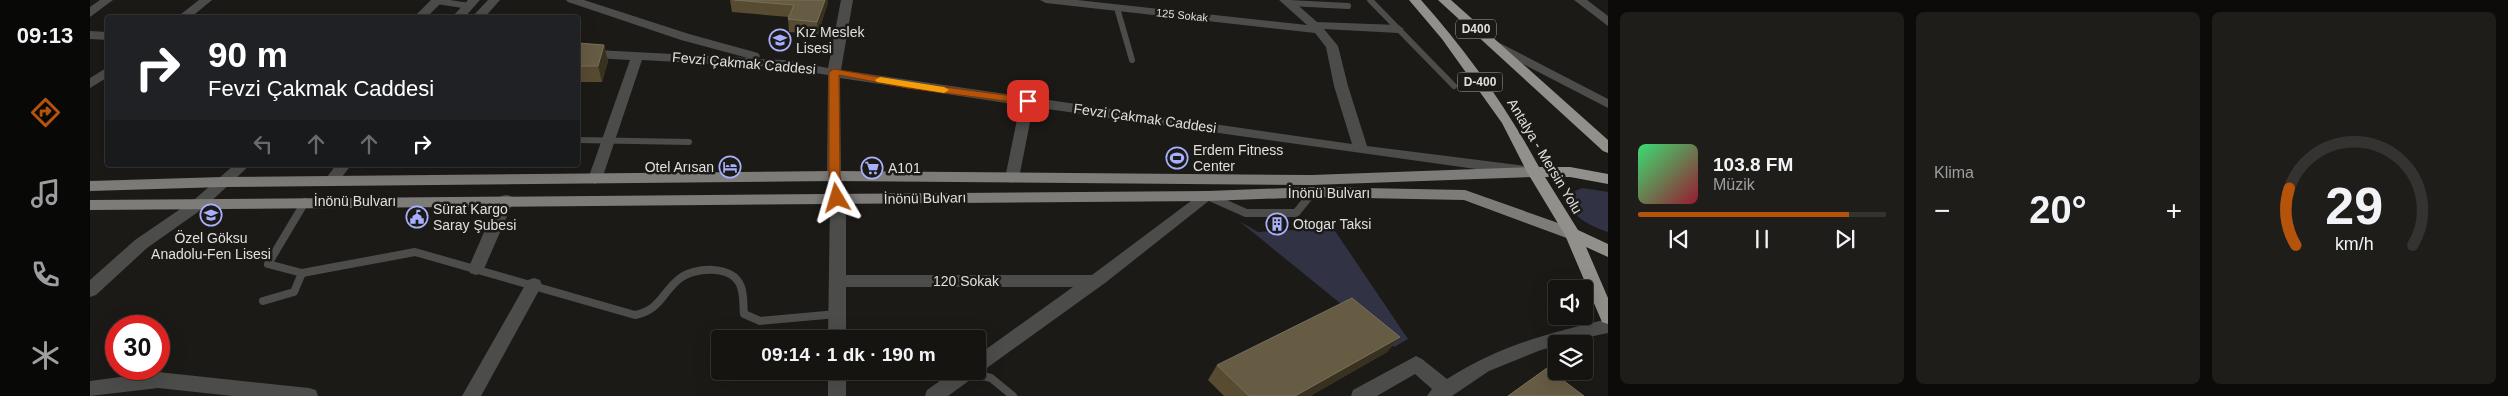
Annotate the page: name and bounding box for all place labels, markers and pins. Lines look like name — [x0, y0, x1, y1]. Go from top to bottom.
place label: Kız Meslek Lisesi — [796, 24, 865, 56]
school or university icon: Kız Meslek Lisesi — [768, 28, 792, 52]
pin — [1007, 80, 1049, 122]
place label: Erdem Fitness Center — [1193, 142, 1283, 174]
sports icon: Erdem Fitness Center — [1165, 146, 1189, 170]
hotel icon: Otel Arısan — [718, 155, 742, 179]
supermarket icon: A101 — [860, 156, 884, 180]
place label: Otel Arısan — [645, 159, 714, 175]
place label: A101 — [888, 160, 921, 176]
place label: Sürat Kargo Saray Şubesi — [433, 201, 516, 233]
school or university icon: Özel Göksu Anadolu-Fen Lisesi — [199, 203, 223, 227]
public building icon: Sürat Kargo Saray Şubesi — [405, 205, 429, 229]
building icon: Otogar Taksi — [1265, 212, 1289, 236]
place label: Otogar Taksi — [1293, 216, 1371, 232]
place label: Özel Göksu Anadolu-Fen Lisesi — [151, 229, 271, 262]

